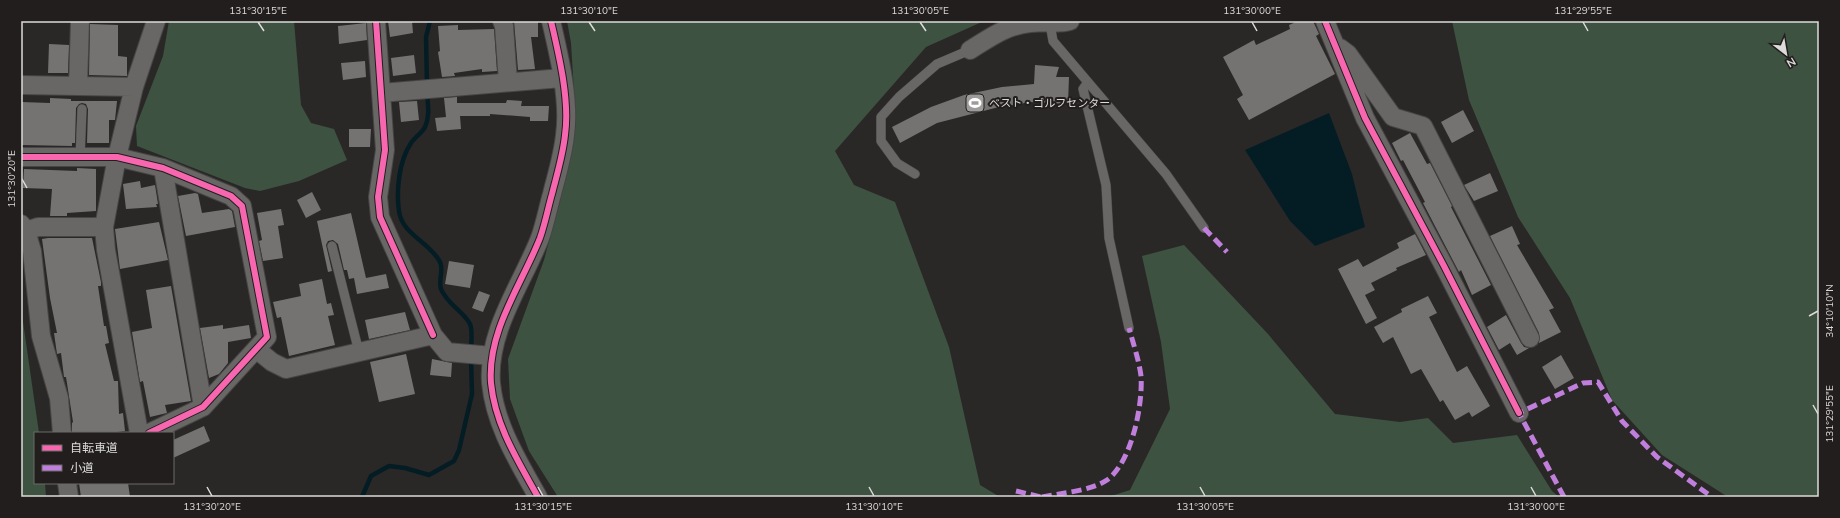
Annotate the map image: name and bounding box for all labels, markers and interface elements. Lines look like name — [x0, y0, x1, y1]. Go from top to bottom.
text: 131°30'15"E — [229, 4, 287, 17]
text: 131°30'10"E — [560, 4, 618, 17]
text: 131°30'05"E — [891, 4, 949, 17]
text: 131°30'00"E — [1223, 4, 1281, 17]
text: 131°29'55"E — [1554, 4, 1612, 17]
north arrow — [1766, 34, 1806, 74]
text: N — [1784, 54, 1798, 71]
sports icon: ベスト・ゴルフセンター — [964, 92, 986, 114]
place label: ベスト・ゴルフセンター — [989, 96, 1110, 110]
text: 131°30'20"E — [5, 150, 18, 208]
text: 34°10'10"N — [1823, 284, 1836, 338]
text: 131°29'55"E — [1823, 385, 1836, 443]
legend — [34, 432, 174, 484]
text: 自転車道 — [70, 440, 118, 455]
text: 小道 — [70, 460, 94, 475]
text: 131°30'20"E — [183, 500, 241, 513]
text: 131°30'15"E — [514, 500, 572, 513]
text: 131°30'10"E — [845, 500, 903, 513]
text: 131°30'05"E — [1176, 500, 1234, 513]
text: 131°30'00"E — [1507, 500, 1565, 513]

